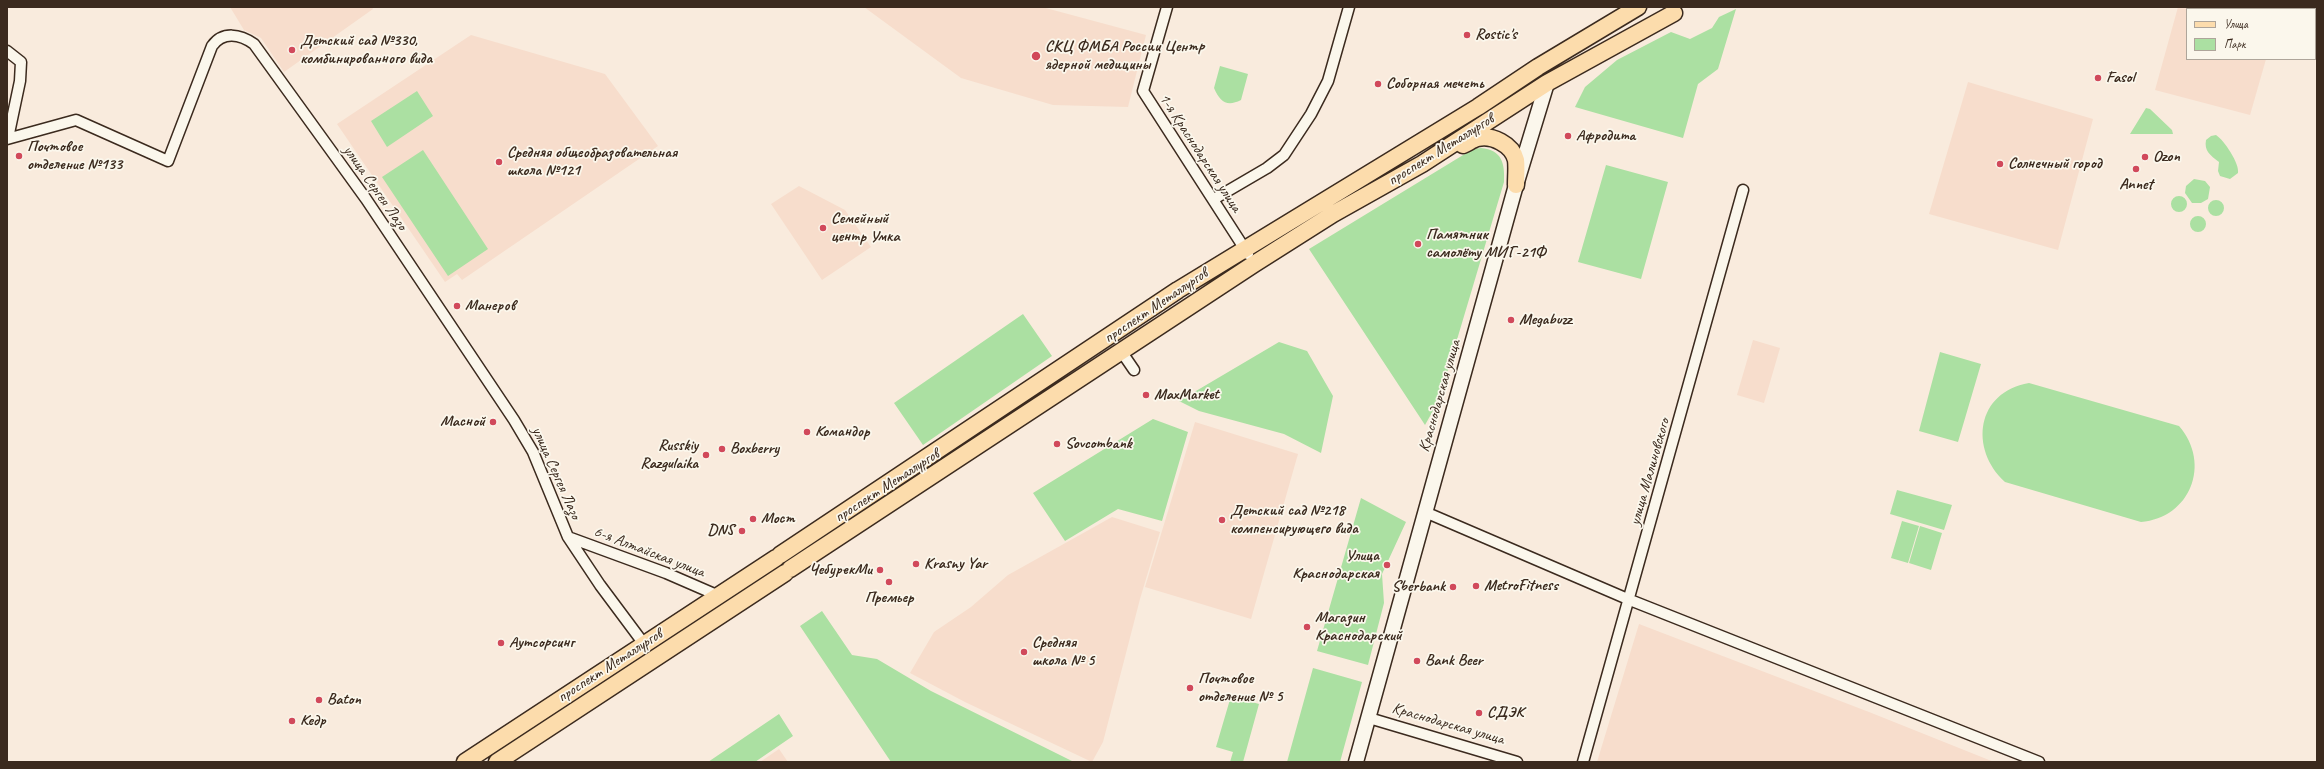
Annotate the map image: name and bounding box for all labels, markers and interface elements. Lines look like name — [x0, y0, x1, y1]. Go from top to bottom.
legend — [2186, 8, 2316, 60]
text: Улица — [2224, 16, 2248, 32]
place label: Rostic's — [1475, 25, 1517, 45]
marker: Rostic's — [1462, 30, 1472, 40]
place label: Детский сад №330, комбинированного вида — [300, 31, 432, 69]
text: Парк — [2224, 36, 2245, 52]
place label: СКЦ ФМБА России Центр ядерной медицины — [1045, 37, 1204, 75]
marker: Детский сад №330, комбинированного вида — [287, 45, 297, 55]
marker: СКЦ ФМБА России Центр ядерной медицины — [1030, 50, 1042, 62]
place label: Fasol — [2106, 68, 2134, 88]
marker: Fasol — [2093, 73, 2103, 83]
place label: Соборная мечеть — [1386, 74, 1484, 94]
marker: Соборная мечеть — [1373, 79, 1383, 89]
street label: 1-я Краснодарская улица — [1154, 90, 1246, 216]
street label: проспект Металлургов — [1385, 110, 1497, 190]
place label: Афродита — [1576, 126, 1635, 146]
marker: Афродита — [1563, 131, 1573, 141]
place label: Почтовое отделение №133 — [27, 137, 122, 175]
street label: улица Сергея Лазо — [339, 142, 411, 234]
place label: Средняя общеобразовательная школа №121 — [507, 143, 677, 181]
place label: Ozon — [2153, 147, 2180, 167]
marker: Почтовое отделение №133 — [14, 151, 24, 161]
marker: Ozon — [2140, 152, 2150, 162]
place label: Солнечный город — [2008, 154, 2102, 174]
marker: Средняя общеобразовательная школа №121 — [494, 157, 504, 167]
marker: Солнечный город — [1995, 159, 2005, 169]
marker: Annet — [2131, 164, 2141, 174]
place label: Annet — [2119, 175, 2153, 195]
place label: Семейный центр Умка — [831, 209, 900, 247]
marker: Семейный центр Умка — [818, 223, 828, 233]
place label: Памятник самолёту МИГ-21Ф — [1426, 225, 1545, 263]
marker: Памятник самолёту МИГ-21Ф — [1413, 239, 1423, 249]
street label: проспект Металлургов — [1100, 264, 1212, 348]
place label: Манеров — [465, 296, 515, 316]
marker: Манеров — [452, 301, 462, 311]
place label: Megabuzz — [1519, 310, 1571, 330]
marker: Megabuzz — [1506, 315, 1516, 325]
street label: Краснодарская улица — [1415, 338, 1465, 454]
place label: MaxMarket — [1154, 385, 1219, 405]
marker: MaxMarket — [1141, 390, 1151, 400]
place label: Масной — [440, 412, 485, 432]
street label: улица Малиновского — [1626, 416, 1674, 528]
marker: Масной — [488, 417, 498, 427]
place label: Командор — [815, 422, 869, 442]
street label: улица Сергея Лазо — [527, 424, 585, 522]
marker: Командор — [802, 427, 812, 437]
place label: Sovcombank — [1065, 434, 1132, 454]
place label: Russkiy Razgulaika — [640, 436, 698, 474]
place label: Boxberry — [730, 439, 779, 459]
marker: Sovcombank — [1052, 439, 1062, 449]
marker: Boxberry — [717, 444, 727, 454]
street label: проспект Металлургов — [831, 445, 943, 527]
marker: Russkiy Razgulaika — [701, 450, 711, 460]
place label: Детский сад №218 компенсирующего вида — [1230, 501, 1358, 539]
place label: Мост — [761, 509, 795, 529]
marker: Мост — [748, 514, 758, 524]
marker: Детский сад №218 компенсирующего вида — [1217, 515, 1227, 525]
place label: DNS — [707, 521, 734, 541]
street label: 6-я Алтайская улица — [591, 522, 707, 582]
marker: DNS — [737, 526, 747, 536]
place label: Улица Краснодарская — [1292, 546, 1379, 584]
place label: Krasny Yar — [924, 554, 987, 574]
marker: Krasny Yar — [911, 559, 921, 569]
place label: ЧебурекМи — [809, 560, 872, 580]
marker: Улица Краснодарская — [1382, 560, 1392, 570]
marker: ЧебурекМи — [875, 565, 885, 575]
place label: MetroFitness — [1484, 576, 1558, 596]
marker: Премьер — [884, 577, 894, 587]
place label: Sberbank — [1392, 577, 1445, 597]
marker: MetroFitness — [1471, 581, 1481, 591]
marker: Sberbank — [1448, 582, 1458, 592]
place label: Премьер — [865, 588, 913, 608]
place label: Магазин Краснодарский — [1315, 608, 1402, 646]
marker: Магазин Краснодарский — [1302, 622, 1312, 632]
street label: проспект Металлургов — [554, 625, 666, 707]
place label: Аутсорсинг — [509, 633, 574, 653]
place label: Средняя школа № 5 — [1032, 633, 1094, 671]
marker: Аутсорсинг — [496, 638, 506, 648]
marker: Средняя школа № 5 — [1019, 647, 1029, 657]
place label: Bank Beer — [1425, 651, 1483, 671]
marker: Bank Beer — [1412, 656, 1422, 666]
place label: Почтовое отделение № 5 — [1198, 669, 1282, 707]
marker: Почтовое отделение № 5 — [1185, 683, 1195, 693]
place label: Baton — [327, 690, 361, 710]
marker: Baton — [314, 695, 324, 705]
street label: Краснодарская улица — [1390, 699, 1506, 749]
place label: СДЭК — [1487, 703, 1524, 723]
marker: СДЭК — [1474, 708, 1484, 718]
place label: Кедр — [300, 711, 326, 731]
marker: Кедр — [287, 716, 297, 726]

